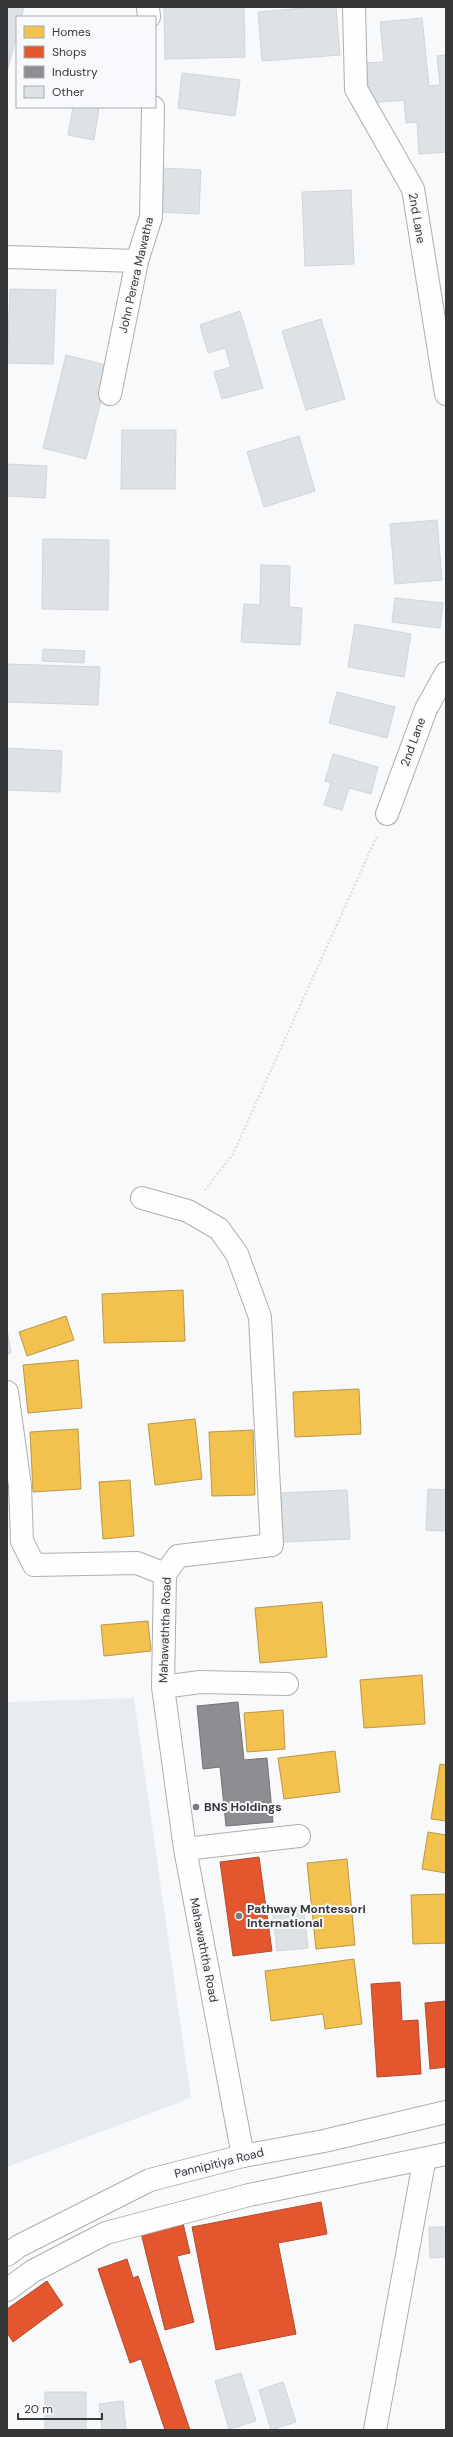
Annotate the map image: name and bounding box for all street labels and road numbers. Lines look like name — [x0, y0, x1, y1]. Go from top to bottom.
street label: 2nd Lane — [405, 191, 429, 245]
street label: John Perera Mawatha — [115, 215, 157, 335]
street label: 2nd Lane — [397, 715, 429, 769]
street label: Mahawaththa Road — [155, 1577, 175, 1683]
street label: Mahawaththa Road — [186, 1896, 222, 2004]
street label: Pannipitiya Road — [173, 2144, 265, 2182]

